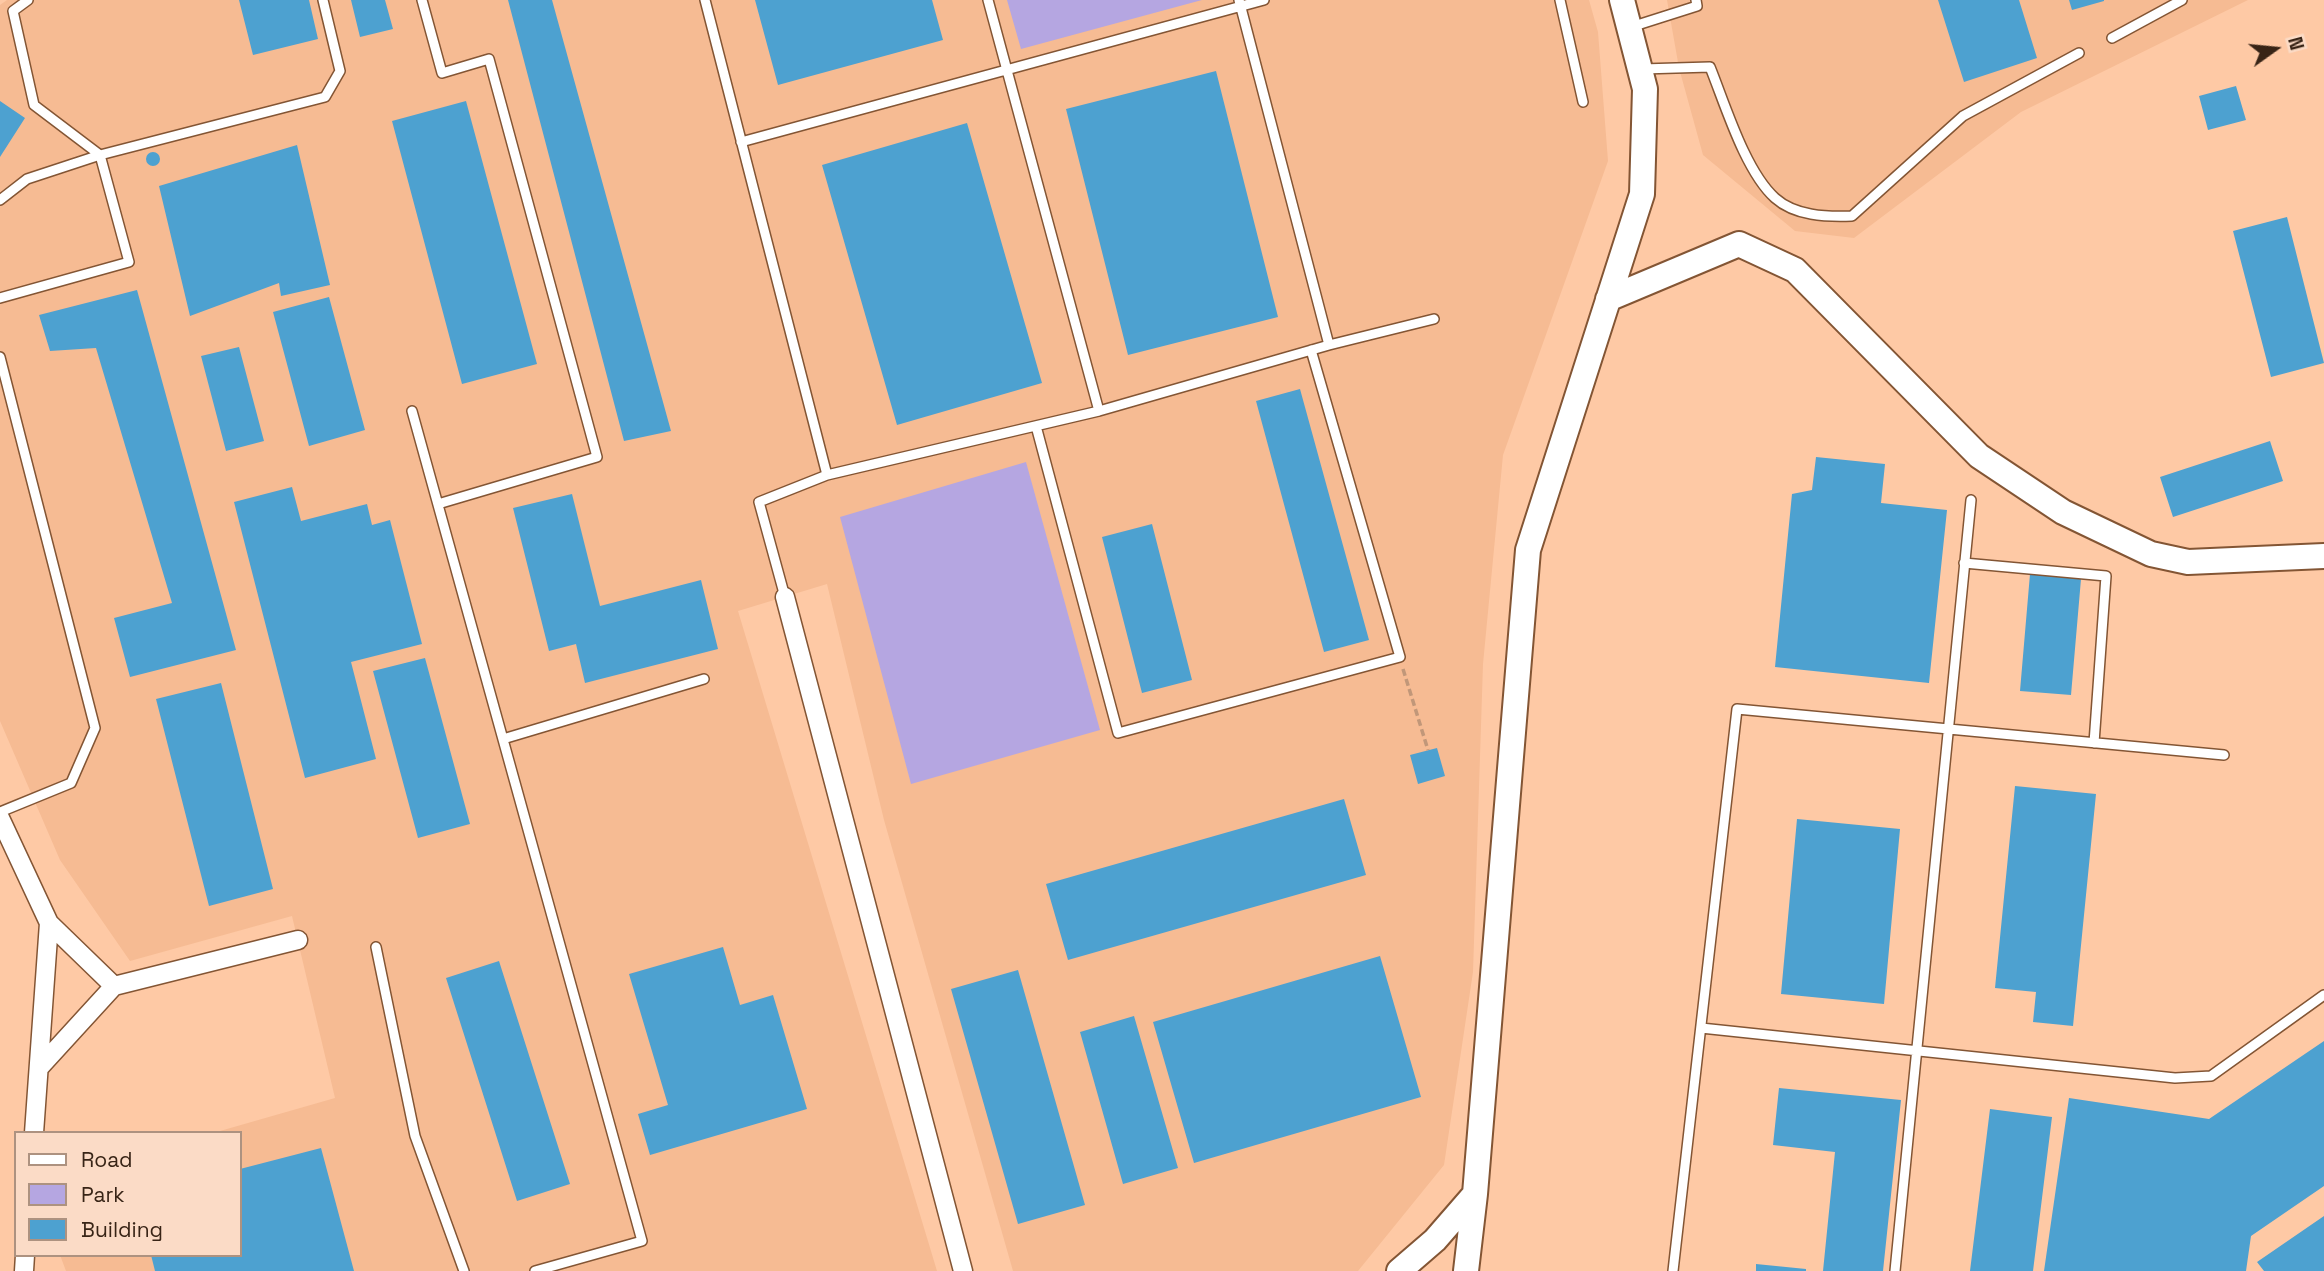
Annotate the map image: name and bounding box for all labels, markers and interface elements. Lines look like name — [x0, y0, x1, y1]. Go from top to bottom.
north arrow — [2240, 14, 2310, 84]
text: N — [2282, 34, 2309, 53]
legend — [14, 1131, 242, 1257]
text: Road — [81, 1146, 133, 1173]
text: Park — [81, 1181, 125, 1208]
text: Building — [81, 1216, 163, 1243]

